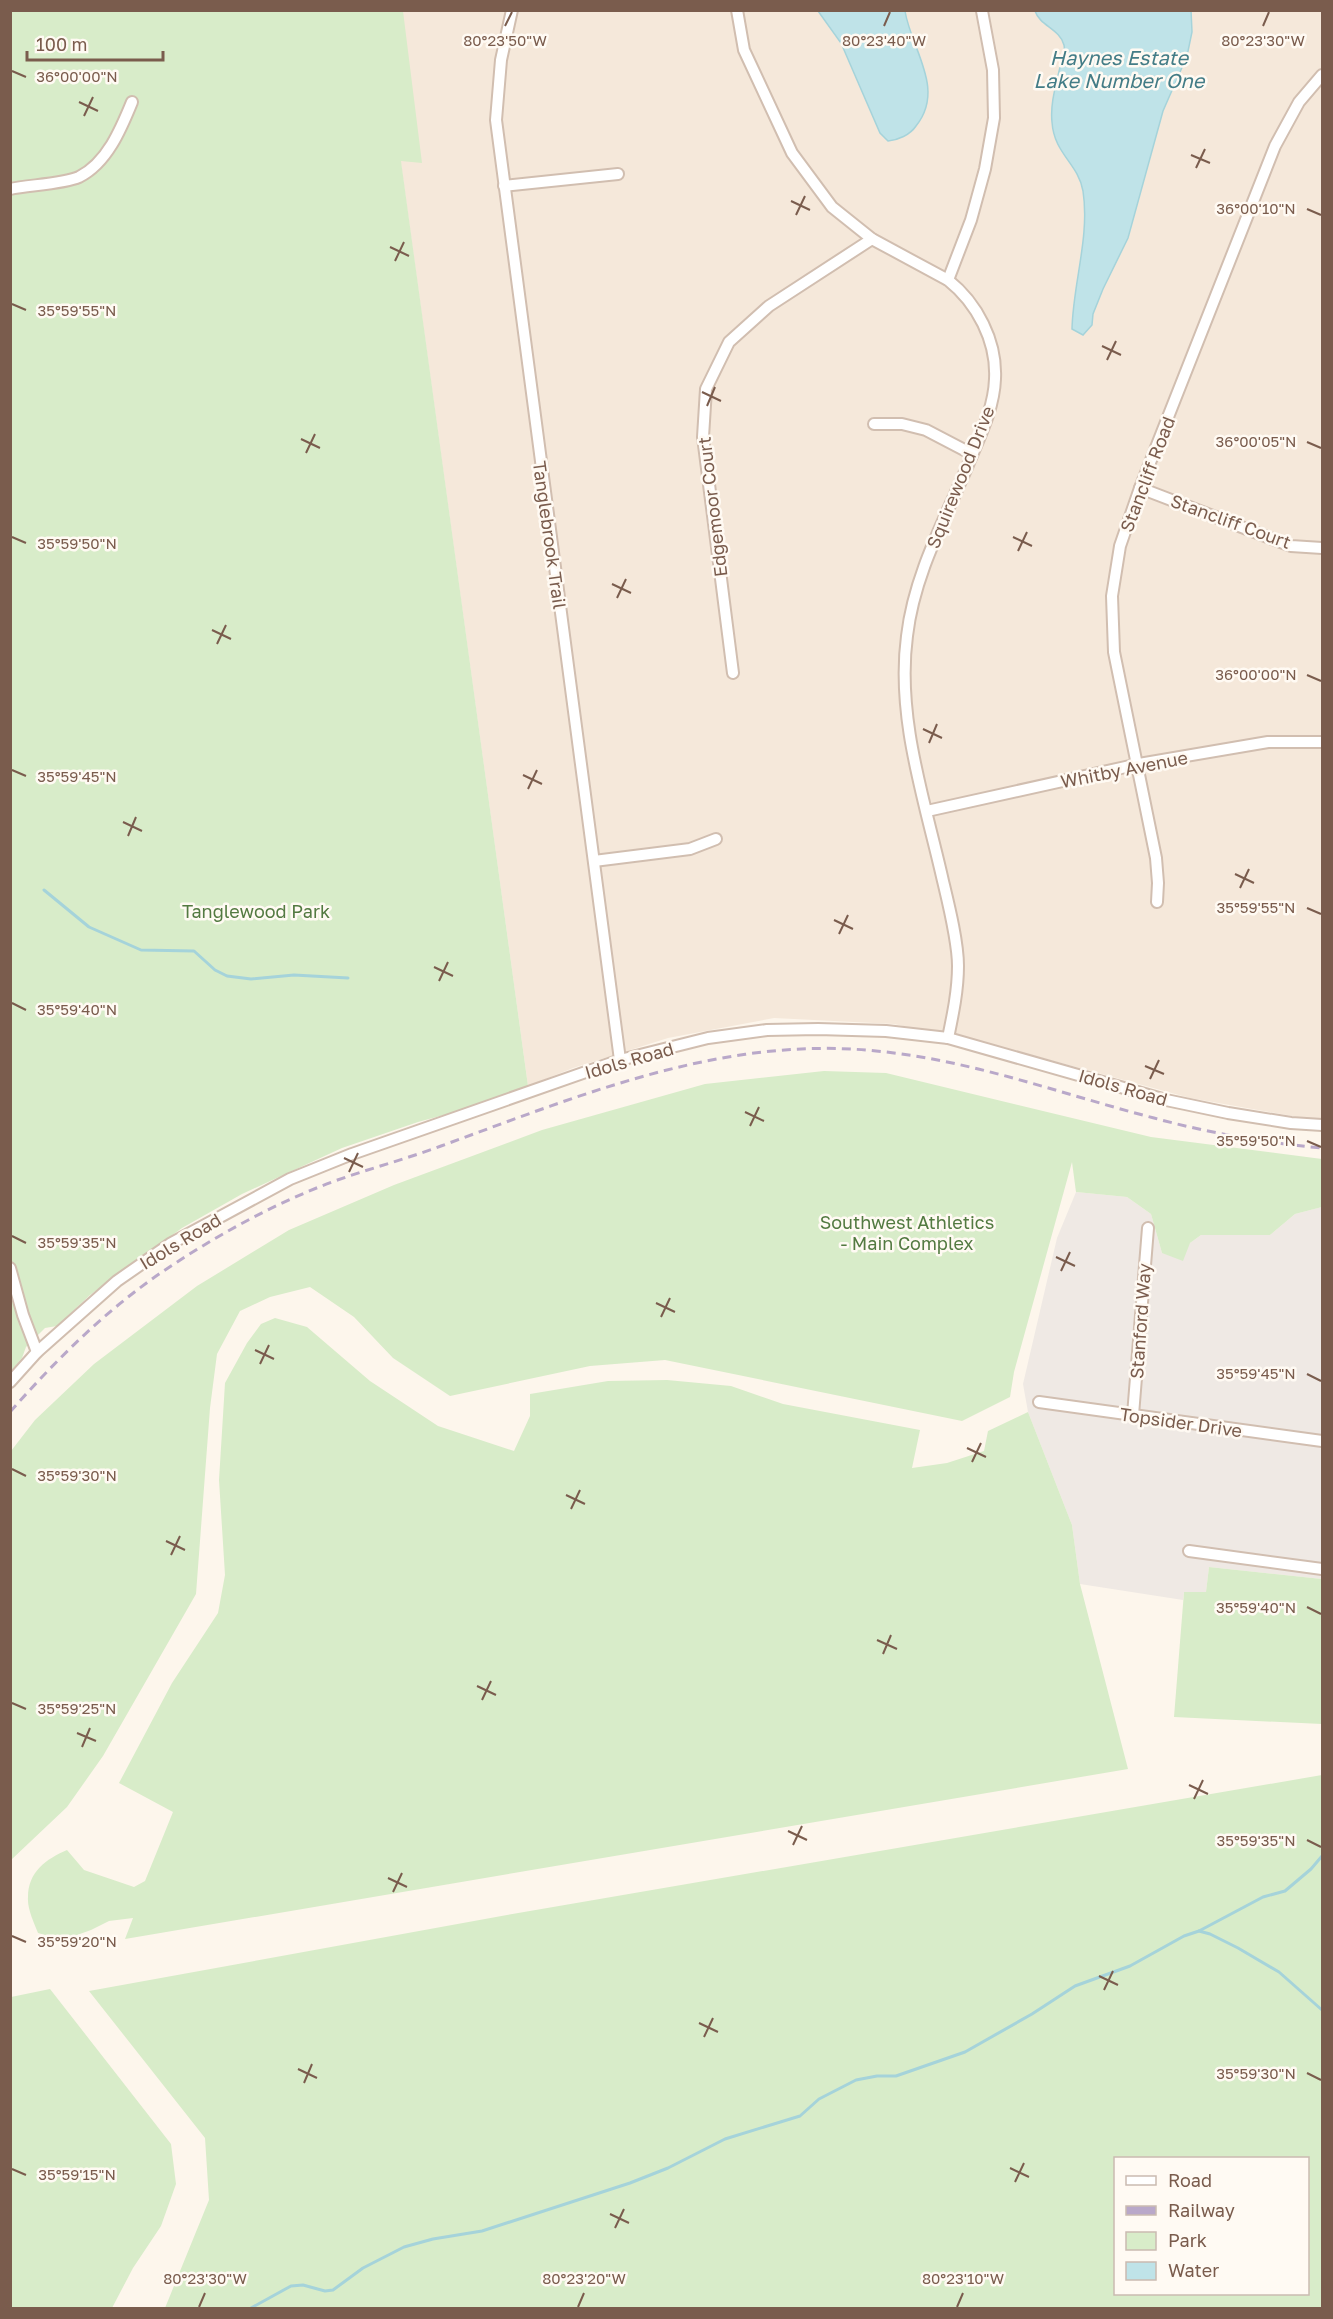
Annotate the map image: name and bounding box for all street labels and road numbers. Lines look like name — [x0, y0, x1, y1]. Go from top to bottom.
street label: Squirewood Drive — [921, 403, 999, 551]
street label: Stancliff Road — [1115, 413, 1179, 535]
street label: Edgemoor Court — [692, 436, 732, 578]
street label: Tanglebrook Trail — [529, 460, 571, 611]
street label: Stancliff Court — [1168, 489, 1294, 553]
street label: Whitby Avenue — [1058, 746, 1190, 792]
street label: Idols Road — [582, 1037, 676, 1083]
street label: Idols Road — [1076, 1064, 1170, 1110]
street label: Idols Road — [135, 1208, 225, 1274]
street label: Stanford Way — [1125, 1263, 1155, 1379]
street label: Topsider Drive — [1118, 1403, 1244, 1441]

